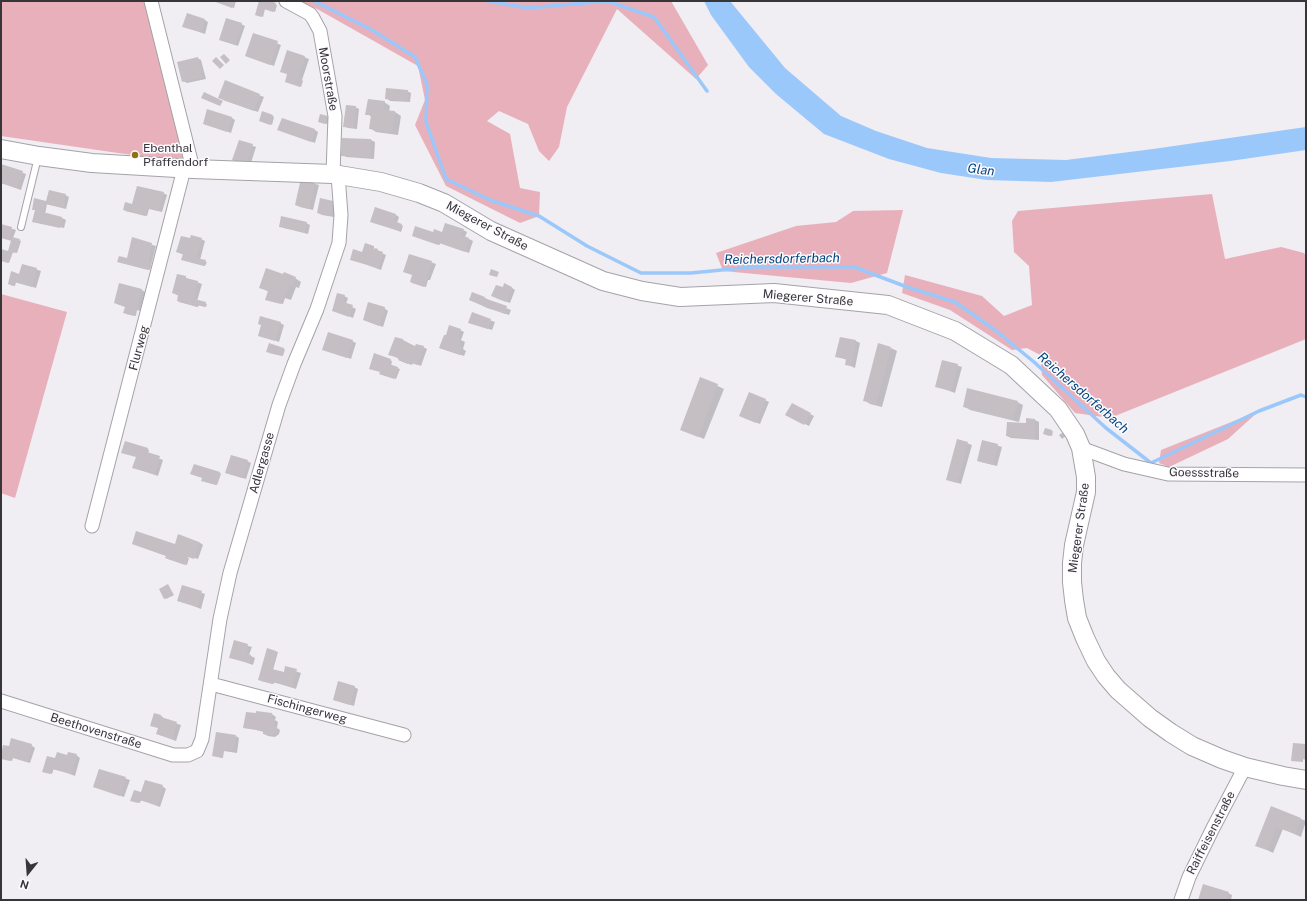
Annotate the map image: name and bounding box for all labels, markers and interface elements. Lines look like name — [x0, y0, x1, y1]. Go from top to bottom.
street label: Moorstraße — [315, 46, 341, 112]
place label: Ebenthal Pfaffendorf — [143, 141, 208, 169]
marker: Ebenthal Pfaffendorf — [130, 150, 140, 160]
water label: Glan — [967, 161, 995, 179]
street label: Miegerer Straße — [444, 198, 530, 254]
water label: Reichersdorferbach — [724, 250, 840, 268]
street label: Miegerer Straße — [762, 287, 854, 309]
street label: Flurweg — [126, 324, 152, 372]
water label: Reichersdorferbach — [1034, 349, 1132, 437]
street label: Adlergasse — [246, 431, 278, 495]
street label: Goessstraße — [1169, 465, 1239, 481]
street label: Miegerer Straße — [1066, 482, 1092, 574]
street label: Fischingerweg — [266, 691, 348, 727]
street label: Beethovenstraße — [49, 710, 143, 752]
street label: Raiffeisenstraße — [1184, 789, 1238, 877]
north arrow — [8, 853, 48, 893]
text: N — [19, 877, 30, 891]

